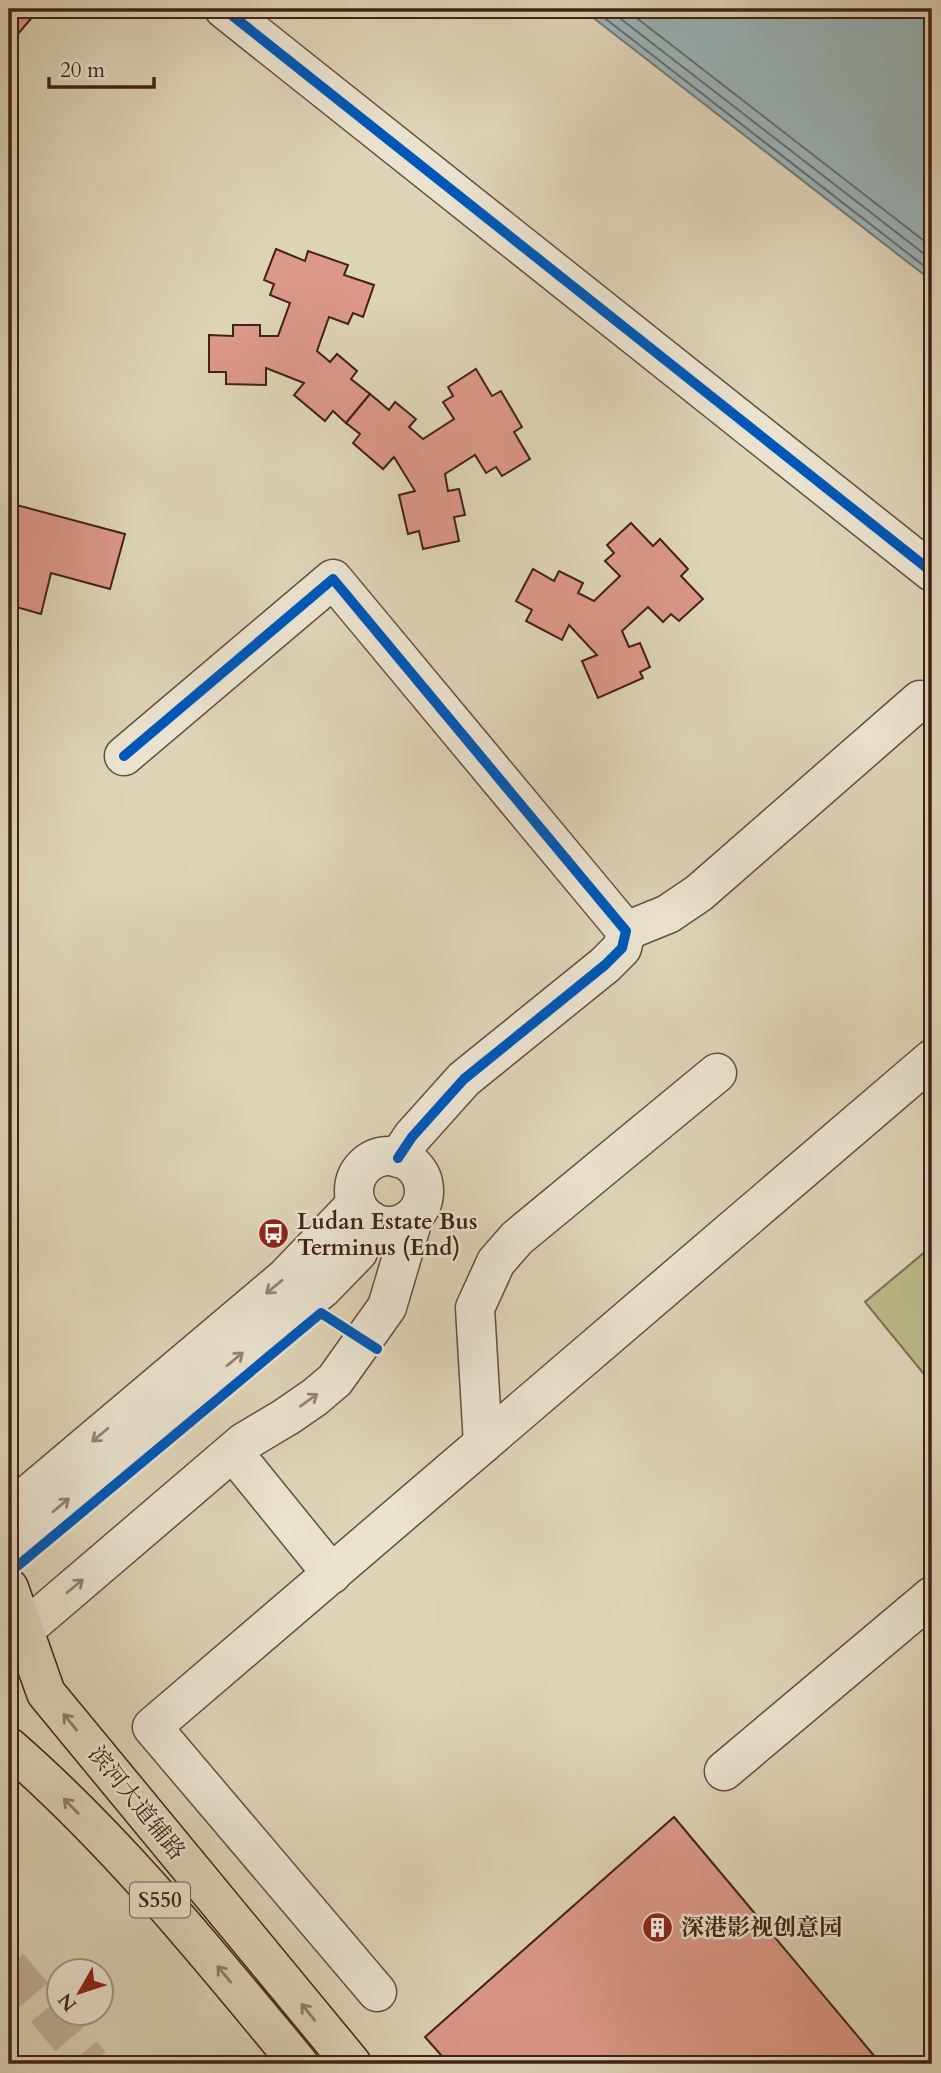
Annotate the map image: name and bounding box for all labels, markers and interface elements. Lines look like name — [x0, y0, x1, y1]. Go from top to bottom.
scale bar — [49, 46, 154, 90]
text: 20 m — [60, 56, 105, 85]
place label: Ludan Estate Bus Terminus (End) — [297, 1206, 477, 1263]
bus stop icon: Ludan Estate Bus Terminus (End) — [257, 1217, 291, 1251]
one-way arrow — [265, 1279, 283, 1295]
one-way arrow — [226, 1351, 244, 1367]
one-way arrow — [300, 1393, 318, 1408]
one-way arrow — [92, 1427, 110, 1442]
one-way arrow — [52, 1497, 70, 1513]
one-way arrow — [65, 1579, 83, 1594]
one-way arrow — [63, 1714, 78, 1732]
street label: 滨河大道辅路 — [82, 1740, 192, 1866]
one-way arrow — [63, 1798, 80, 1815]
road number: S550 — [130, 1882, 190, 1918]
building icon: 深港影视创意园 — [641, 1910, 675, 1944]
place label: 深港影视创意园 — [681, 1912, 842, 1943]
north arrow — [46, 1958, 116, 2028]
one-way arrow — [217, 1965, 233, 1983]
text: N — [52, 1987, 83, 2017]
one-way arrow — [301, 2003, 316, 2021]

